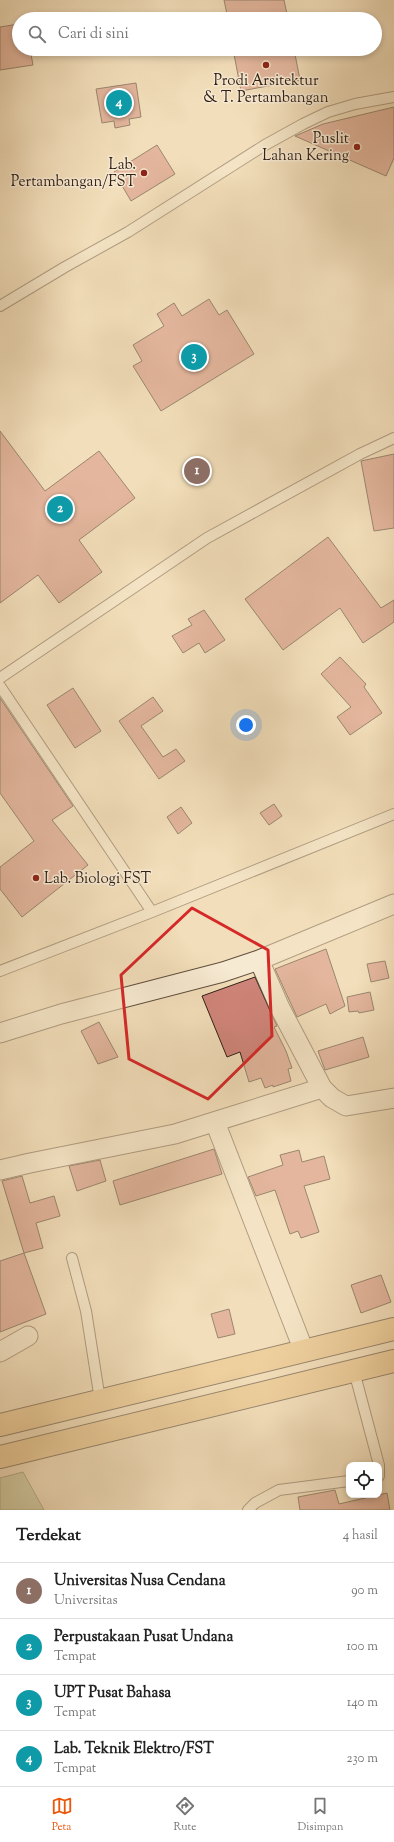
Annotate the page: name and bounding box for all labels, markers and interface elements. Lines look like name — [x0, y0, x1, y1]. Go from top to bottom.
search box — [12, 12, 382, 56]
icon: search — [26, 23, 48, 45]
text: Cari di sini — [58, 24, 129, 45]
marker: Prodi Arsitektur & T. Pertambangan — [261, 60, 271, 70]
place label: Prodi Arsitektur & T. Pertambangan — [203, 71, 329, 109]
pin: 4 — [106, 88, 132, 118]
place label: Puslit Lahan Kering — [262, 129, 349, 167]
marker: Puslit Lahan Kering — [352, 142, 362, 152]
place label: Lab. Pertambangan/FST — [11, 155, 136, 193]
marker: Lab. Pertambangan/FST — [139, 168, 149, 178]
pin: 3 — [181, 342, 207, 372]
pin: 1 — [184, 456, 210, 486]
pin: 2 — [47, 494, 73, 524]
your location — [236, 715, 256, 735]
place label: Lab. Biologi FST — [44, 869, 152, 890]
marker: Lab. Biologi FST — [31, 873, 41, 883]
map controls — [346, 1462, 382, 1498]
button: locate — [346, 1462, 382, 1498]
text: Terdekat — [16, 1524, 81, 1548]
text: 4 hasil — [343, 1527, 378, 1545]
text: Universitas Nusa Cendana — [54, 1571, 226, 1592]
text: 1 — [27, 1582, 31, 1600]
text: 90 m — [351, 1582, 378, 1600]
text: Universitas — [54, 1592, 118, 1610]
text: Perpustakaan Pusat Undana — [54, 1627, 233, 1648]
text: 2 — [26, 1638, 32, 1656]
text: 100 m — [346, 1638, 378, 1656]
text: Tempat — [54, 1648, 96, 1666]
text: UPT Pusat Bahasa — [54, 1683, 171, 1704]
text: 3 — [26, 1694, 32, 1712]
text: 140 m — [347, 1694, 378, 1712]
text: Tempat — [54, 1704, 96, 1722]
text: Lab. Teknik Elektro/FST — [54, 1739, 214, 1760]
text: 4 — [26, 1750, 32, 1768]
text: 230 m — [346, 1750, 378, 1768]
text: Tempat — [54, 1760, 96, 1778]
tab: Peta — [51, 1795, 73, 1835]
tab: Rute — [174, 1795, 196, 1835]
tab: Disimpan — [298, 1795, 343, 1835]

